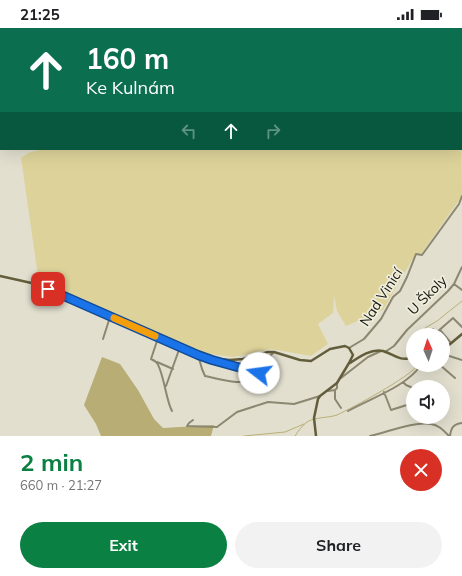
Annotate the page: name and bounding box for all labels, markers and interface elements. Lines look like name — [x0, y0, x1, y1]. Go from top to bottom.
text: 21:25 — [20, 5, 60, 24]
text: 160 m — [86, 41, 169, 76]
icon: ahead — [20, 44, 72, 96]
text: Ke Kulnám — [86, 76, 175, 99]
icon: left — [178, 120, 200, 142]
icon: ahead — [220, 120, 242, 142]
icon: right — [262, 120, 284, 142]
street label: Nad Vinicí — [356, 264, 407, 330]
street label: U Školy — [404, 271, 451, 318]
pin — [31, 272, 65, 306]
icon: arrive — [37, 278, 59, 300]
north arrow — [406, 328, 450, 372]
map controls — [406, 328, 450, 424]
position arrow — [238, 352, 280, 394]
button: sound — [406, 380, 450, 424]
text: 2 min — [20, 447, 83, 477]
button: close — [400, 449, 442, 491]
text: 660 m · 21:27 — [20, 477, 102, 493]
button: Exit — [20, 522, 227, 568]
button: Share — [235, 522, 442, 568]

